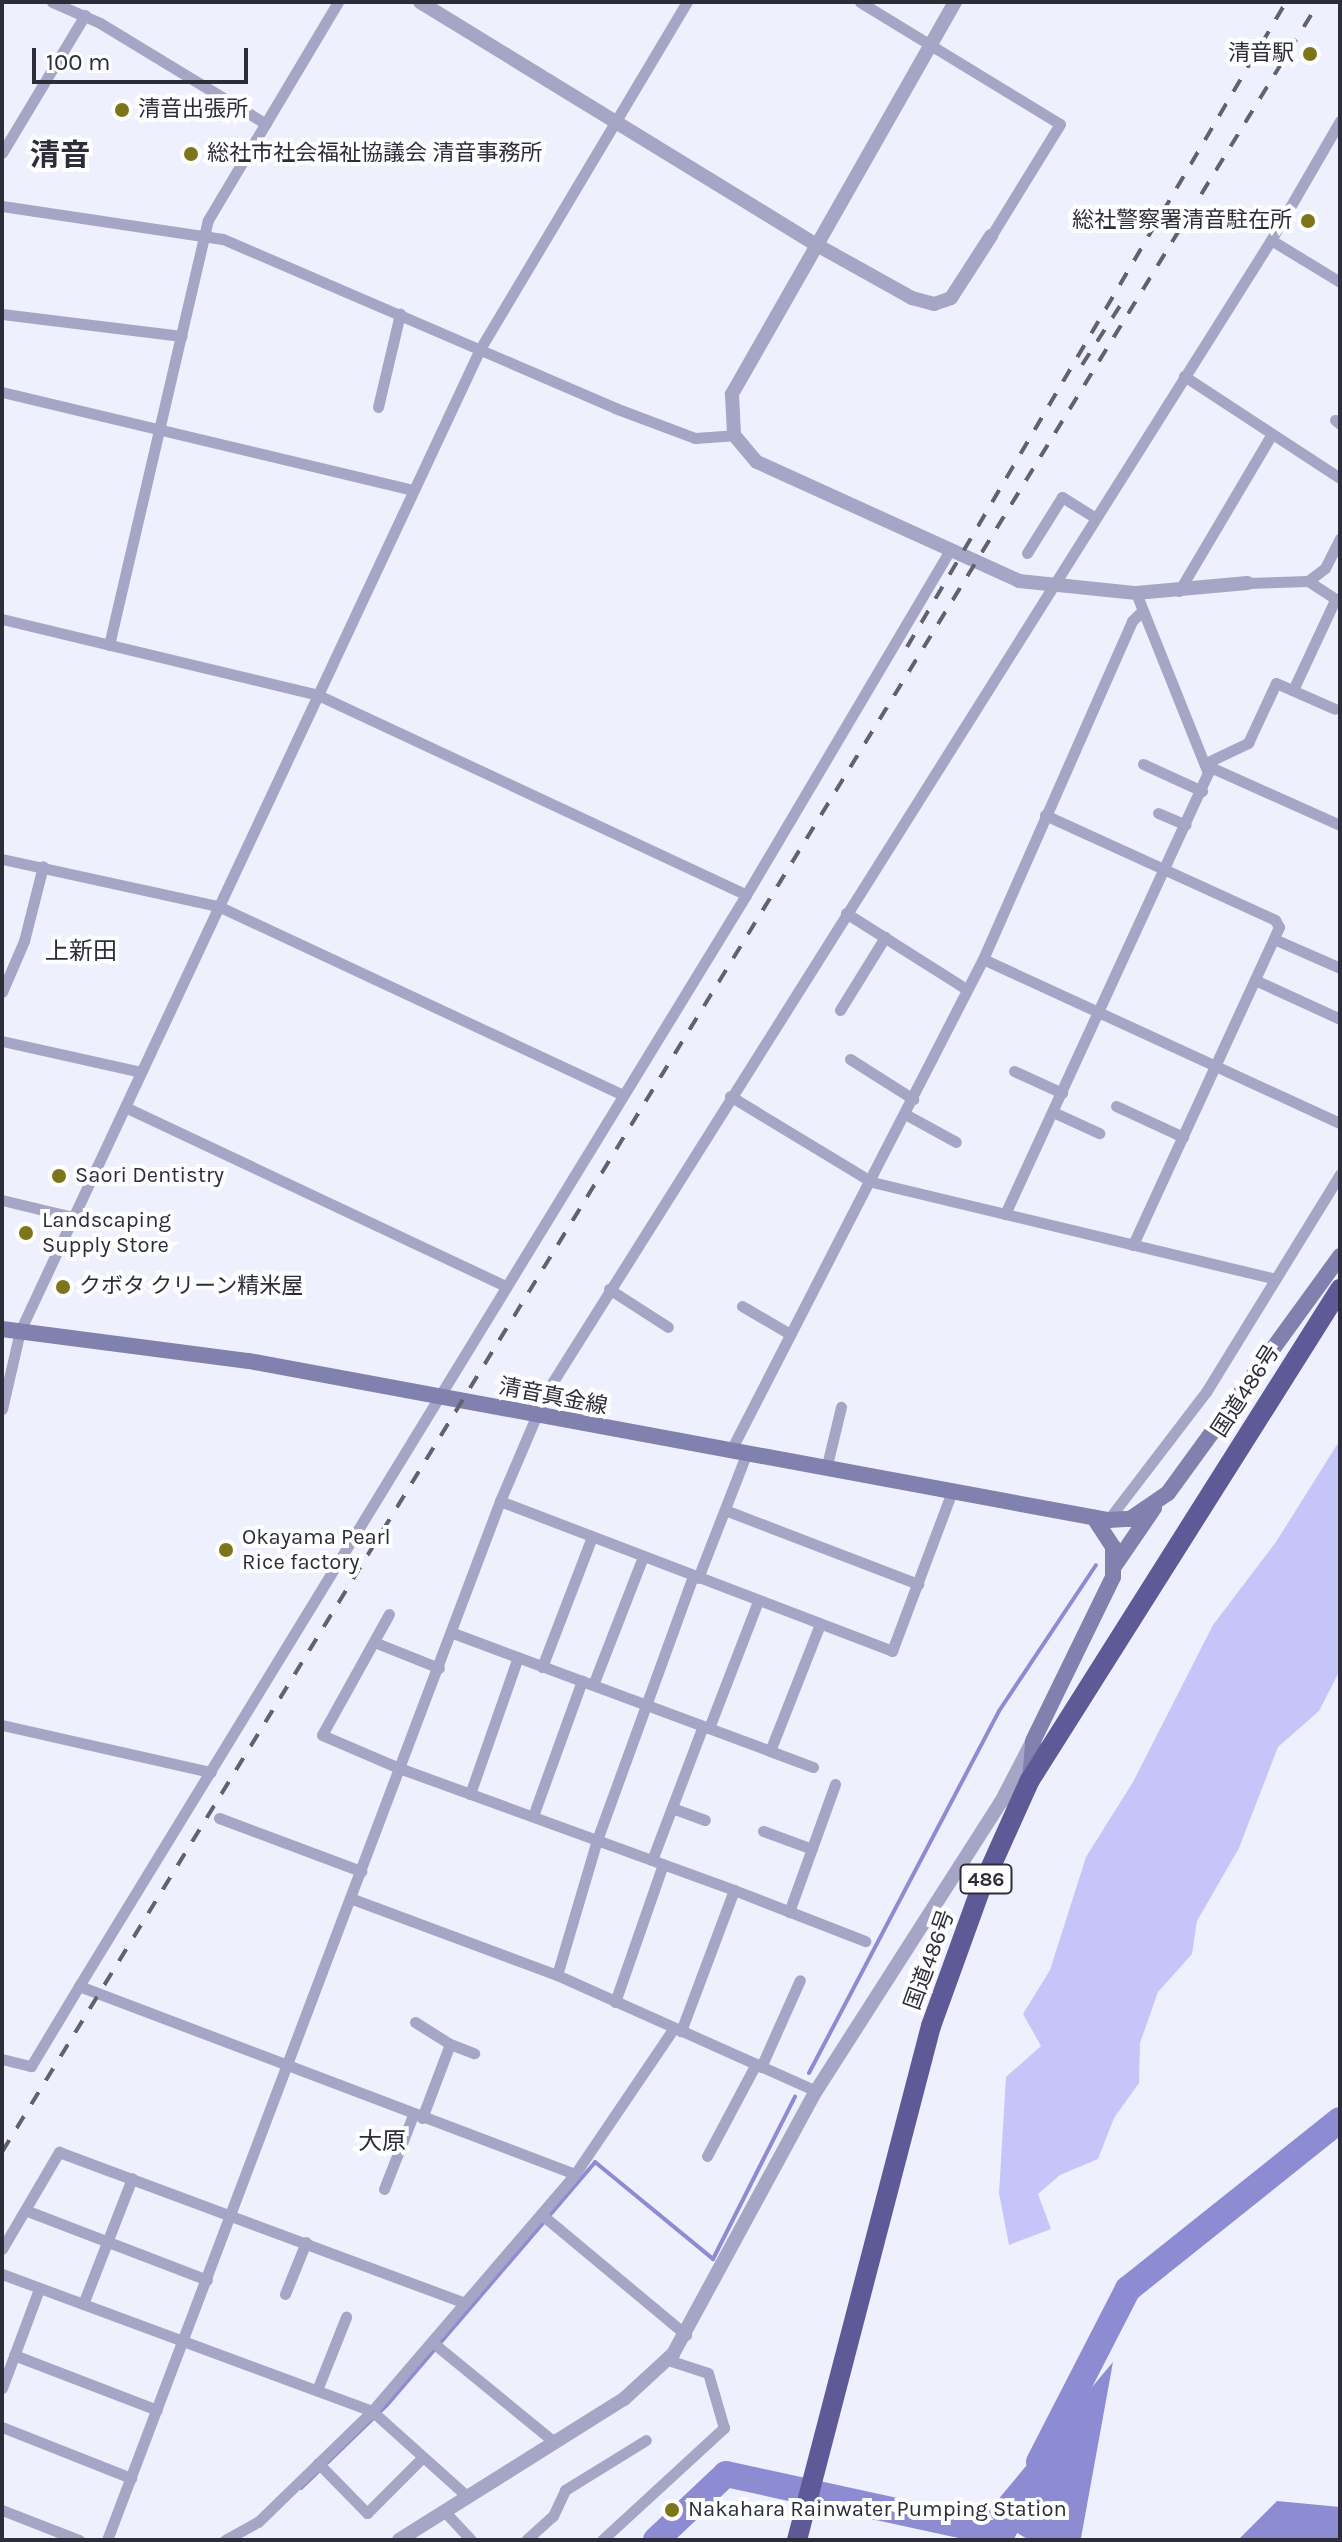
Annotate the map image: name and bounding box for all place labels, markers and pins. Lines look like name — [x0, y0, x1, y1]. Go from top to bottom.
place label: 清音駅 — [1228, 41, 1294, 67]
marker: 清音駅 — [1301, 45, 1319, 63]
place label: 清音出張所 — [138, 97, 248, 123]
marker: 清音出張所 — [113, 101, 131, 119]
place label: 総社市社会福祉協議会 清音事務所 — [207, 141, 542, 167]
marker: 総社市社会福祉協議会 清音事務所 — [182, 145, 200, 163]
place label: 総社警察署清音駐在所 — [1072, 208, 1292, 234]
marker: 総社警察署清音駐在所 — [1299, 212, 1317, 230]
place label: Saori Dentistry — [75, 1163, 224, 1189]
marker: Saori Dentistry — [50, 1167, 68, 1185]
place label: Landscaping Supply Store — [42, 1207, 171, 1258]
marker: Landscaping Supply Store — [17, 1224, 35, 1242]
place label: クボタ クリーン精米屋 — [79, 1274, 304, 1300]
marker: クボタ クリーン精米屋 — [54, 1278, 72, 1296]
place label: Okayama Pearl Rice factory — [242, 1524, 391, 1576]
marker: Okayama Pearl Rice factory — [217, 1541, 235, 1559]
place label: Nakahara Rainwater Pumping Station — [688, 2497, 1067, 2523]
marker: Nakahara Rainwater Pumping Station — [663, 2501, 681, 2519]

